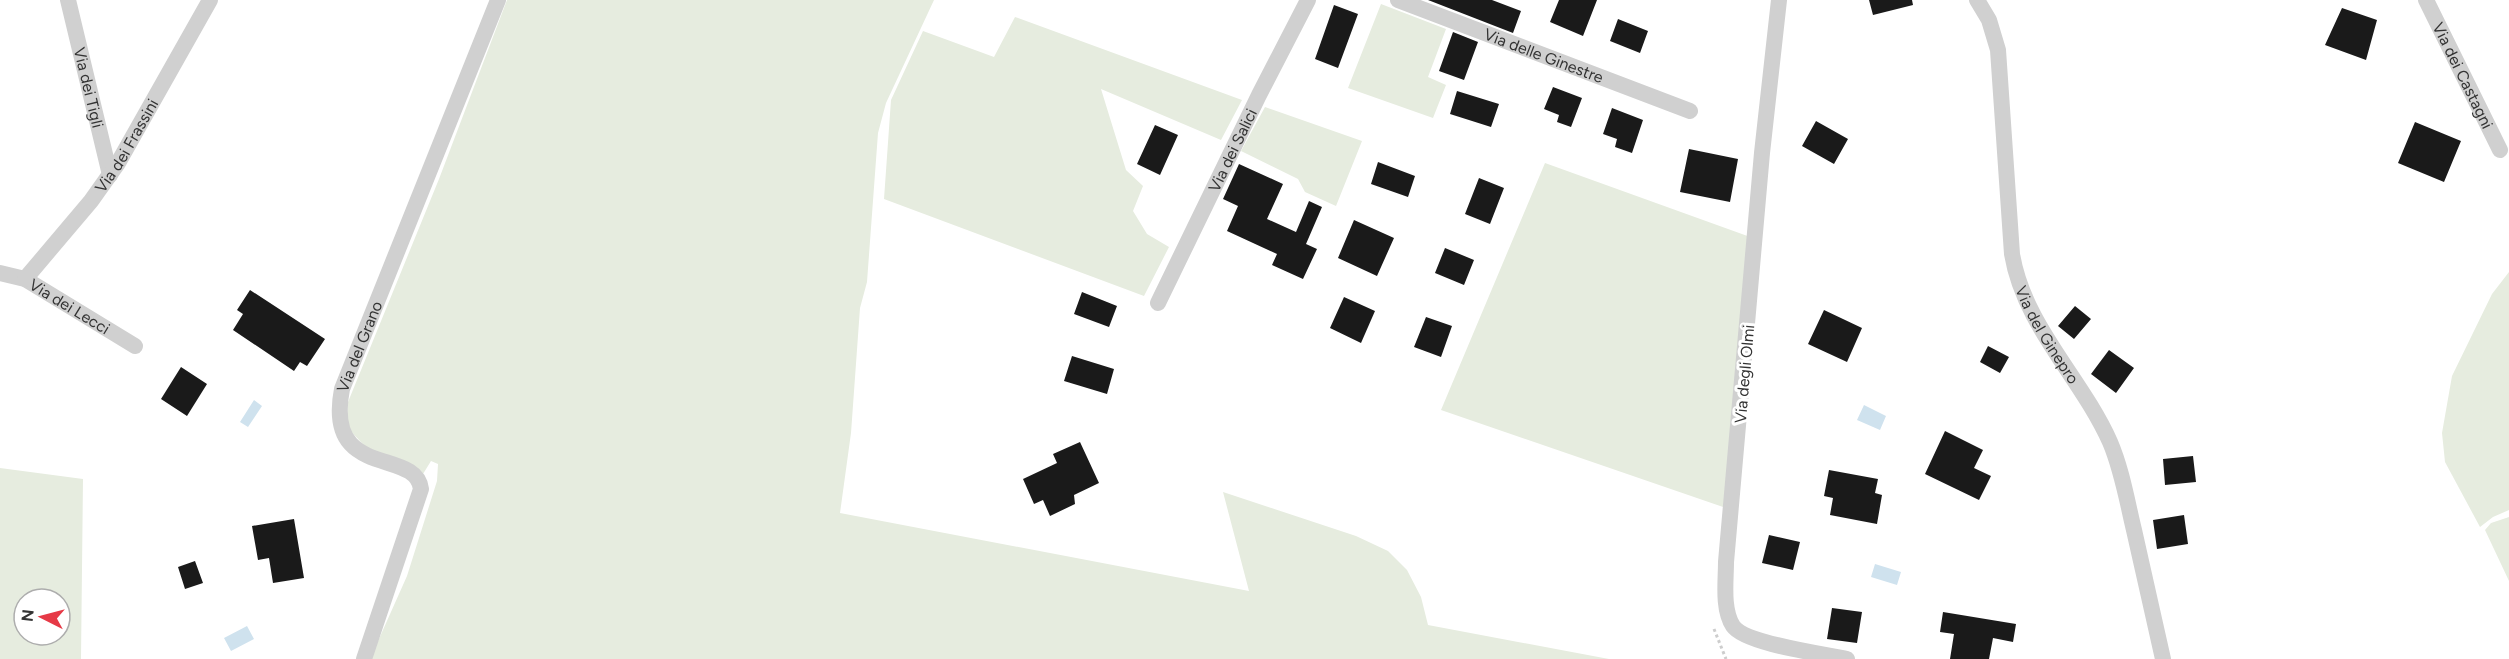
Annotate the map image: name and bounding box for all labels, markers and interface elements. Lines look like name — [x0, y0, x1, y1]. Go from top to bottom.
street label: Via dei Castagni — [2428, 19, 2497, 132]
street label: Via delle Ginestre — [1481, 25, 1606, 87]
street label: Via dei Tigli — [70, 46, 107, 130]
street label: Via dei Frassini — [91, 96, 162, 196]
street label: Via dei Salici — [1204, 105, 1261, 195]
street label: Via dei Lecci — [26, 275, 113, 338]
street label: Via del Ginepro — [2011, 283, 2083, 388]
street label: Via del Grano — [333, 298, 386, 395]
street label: Via degli Olmi — [1731, 324, 1758, 424]
north arrow — [12, 587, 72, 647]
text: N — [17, 608, 38, 623]

